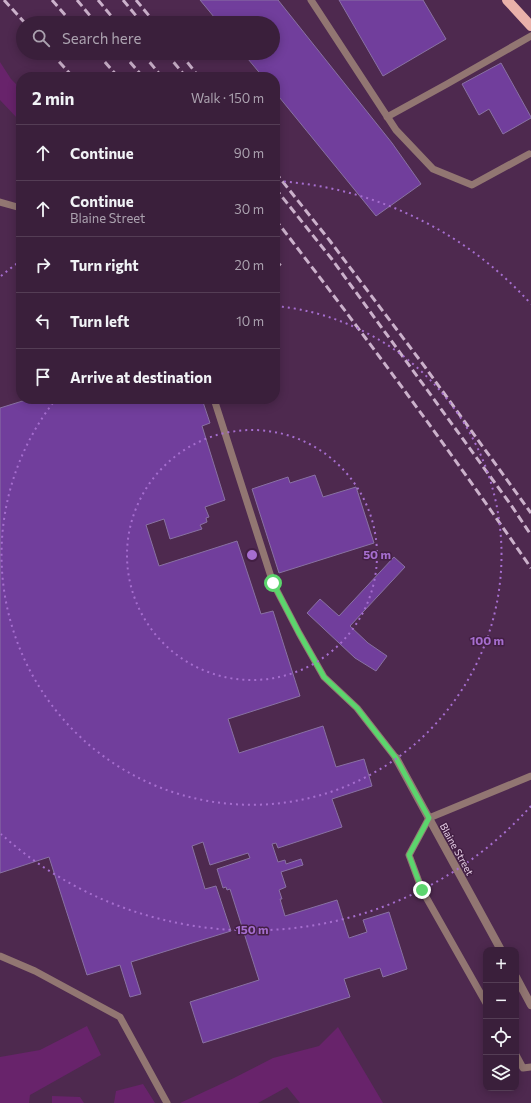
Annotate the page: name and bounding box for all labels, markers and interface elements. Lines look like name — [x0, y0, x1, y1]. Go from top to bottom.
search box — [16, 16, 280, 60]
icon: search — [30, 27, 52, 49]
text: Search here — [62, 29, 141, 47]
text: 2 min — [32, 88, 74, 109]
text: Walk · 150 m — [191, 90, 264, 106]
icon: ahead — [32, 142, 54, 164]
text: Continue — [70, 144, 134, 162]
text: 90 m — [234, 145, 264, 161]
text: Continue — [70, 192, 134, 210]
icon: ahead — [32, 198, 54, 220]
text: 30 m — [234, 201, 264, 217]
text: Blaine Street — [70, 210, 145, 226]
icon: right — [32, 254, 54, 276]
text: Turn right — [70, 256, 139, 274]
text: 20 m — [235, 257, 264, 273]
icon: left — [32, 310, 54, 332]
text: Turn left — [70, 312, 129, 330]
text: 10 m — [236, 313, 264, 329]
icon: arrive — [32, 366, 54, 388]
text: Arrive at destination — [70, 368, 212, 386]
text: 50 m — [363, 547, 391, 561]
centre of rings — [245, 548, 259, 562]
route start — [264, 574, 282, 592]
text: 100 m — [470, 633, 504, 647]
street label: Blaine Street — [438, 821, 476, 877]
route end — [413, 881, 431, 899]
text: 150 m — [235, 922, 269, 936]
map controls — [483, 947, 519, 1091]
button: + — [483, 947, 519, 983]
button: − — [483, 983, 519, 1019]
button: locate — [483, 1019, 519, 1055]
button: layers — [483, 1055, 519, 1091]

